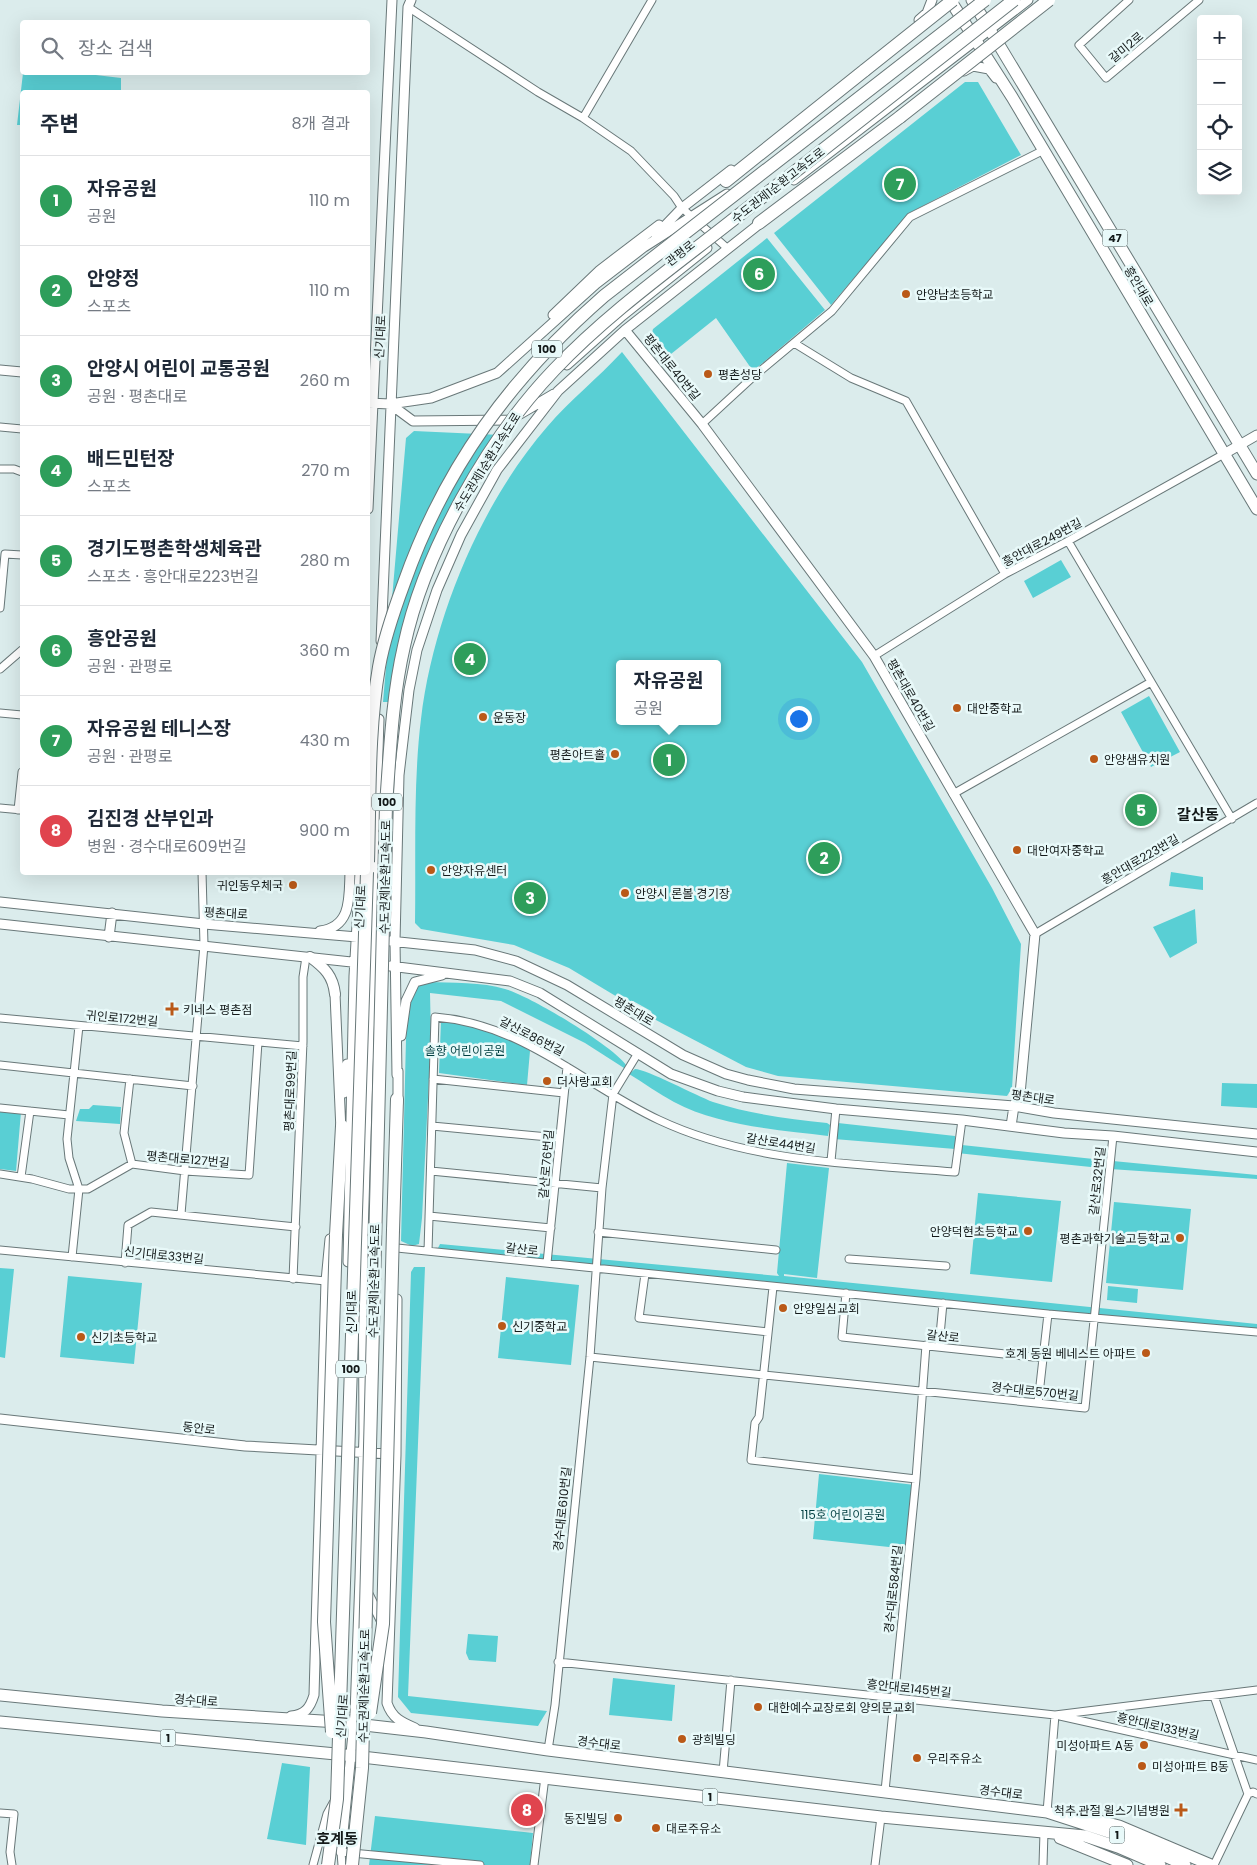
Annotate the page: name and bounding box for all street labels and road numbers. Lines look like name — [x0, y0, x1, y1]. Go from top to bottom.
street label: 갈미2로 — [1105, 28, 1147, 66]
street label: 수도권제1순환고속도로 — [728, 143, 828, 227]
road number: 47 — [1102, 230, 1128, 247]
street label: 관평로 — [662, 236, 698, 270]
street label: 흥안대로 — [1120, 263, 1158, 309]
street label: 신기대로 — [370, 314, 390, 360]
street label: 평촌대로40번길 — [640, 330, 704, 404]
road number: 100 — [532, 340, 562, 358]
street label: 수도권제1순환고속도로 — [450, 409, 524, 515]
street label: 흥안대로249번길 — [999, 514, 1085, 570]
street label: 평촌대로40번길 — [883, 656, 939, 734]
road number: 100 — [372, 794, 402, 810]
street label: 수도권제1순환고속도로 — [376, 820, 394, 934]
street label: 흥안대로223번길 — [1098, 830, 1182, 888]
street label: 신기대로 — [350, 884, 370, 930]
street label: 평촌대로 — [203, 903, 249, 923]
street label: 평촌대로 — [611, 992, 657, 1030]
street label: 귀인로172번길 — [85, 1006, 159, 1030]
street label: 갈산로86번길 — [497, 1012, 567, 1060]
street label: 평촌대로99번길 — [280, 1050, 300, 1132]
street label: 평촌대로 — [1010, 1086, 1056, 1108]
street label: 갈산로76번길 — [535, 1129, 557, 1199]
street label: 갈산로44번길 — [745, 1129, 817, 1157]
street label: 갈산로32번길 — [1085, 1146, 1109, 1216]
street label: 평촌대로127번길 — [146, 1147, 230, 1171]
street label: 수도권제1순환고속도로 — [365, 1224, 383, 1338]
street label: 갈산로 — [505, 1239, 539, 1259]
street label: 신기대로33번길 — [123, 1242, 205, 1268]
street label: 신기대로 — [343, 1290, 360, 1334]
street label: 갈산로 — [926, 1326, 960, 1346]
road number: 100 — [336, 1360, 366, 1378]
street label: 경수대로570번길 — [990, 1378, 1080, 1404]
street label: 동안로 — [182, 1418, 216, 1438]
street label: 경수대로610번길 — [549, 1466, 575, 1552]
street label: 경수대로584번길 — [880, 1544, 906, 1634]
street label: 수도권제1순환고속도로 — [355, 1629, 373, 1743]
street label: 흥안대로145번길 — [866, 1675, 952, 1701]
street label: 경수대로 — [173, 1690, 219, 1710]
street label: 신기대로 — [332, 1693, 352, 1739]
street label: 흥안대로133번길 — [1115, 1708, 1201, 1744]
road number: 1 — [160, 1730, 176, 1746]
street label: 경수대로 — [576, 1732, 622, 1754]
street label: 경수대로 — [978, 1781, 1024, 1803]
road number: 1 — [702, 1788, 718, 1805]
road number: 1 — [1110, 1826, 1124, 1844]

